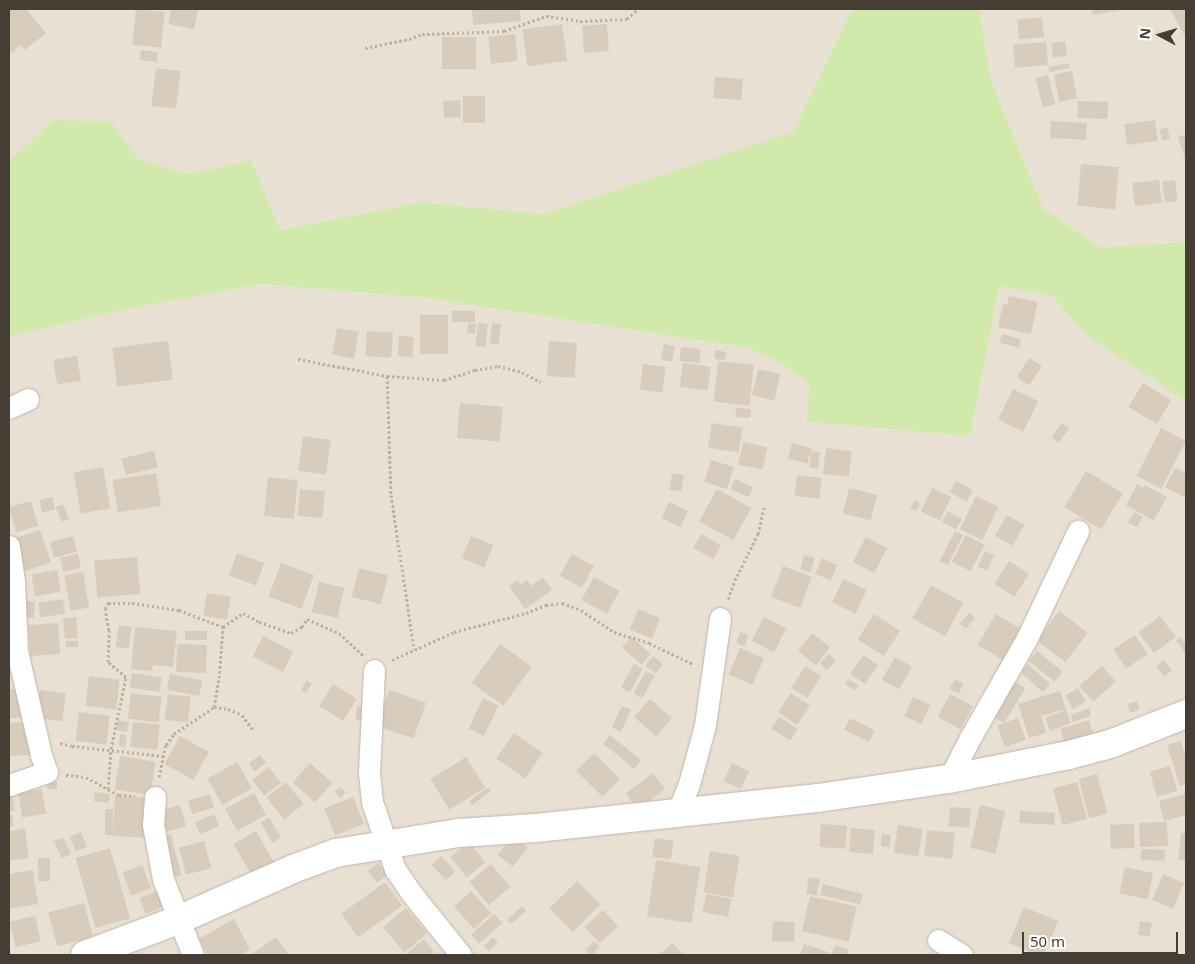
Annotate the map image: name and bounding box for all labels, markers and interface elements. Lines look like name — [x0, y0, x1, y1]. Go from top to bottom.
north arrow — [1135, 10, 1185, 60]
text: N — [1135, 27, 1155, 40]
scale bar — [1025, 922, 1181, 954]
text: 50 m — [1030, 931, 1065, 951]

